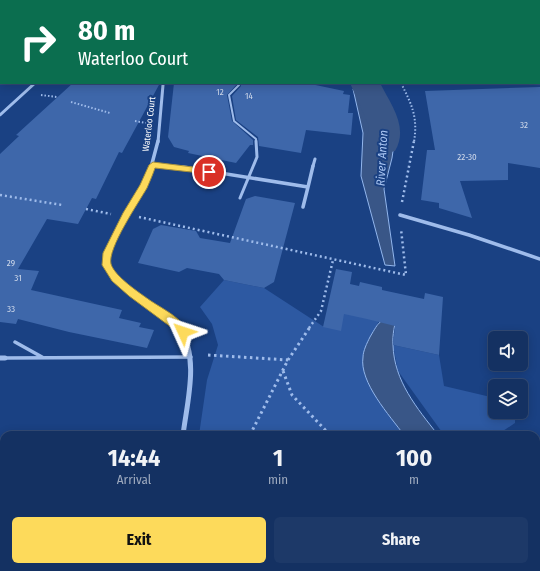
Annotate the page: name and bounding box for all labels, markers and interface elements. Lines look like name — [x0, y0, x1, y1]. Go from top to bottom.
text: 80 m — [78, 14, 135, 47]
icon: right — [12, 16, 64, 68]
text: Waterloo Court — [78, 48, 188, 70]
house number: 12 — [216, 87, 224, 97]
house number: 14 — [245, 91, 254, 101]
street label: Waterloo Court — [141, 96, 157, 152]
house number: 32 — [520, 120, 528, 130]
water label: River Anton — [374, 130, 390, 186]
house number: 22-30 — [457, 152, 477, 162]
pin — [192, 155, 226, 189]
icon: arrive — [198, 161, 220, 183]
house number: 29 — [7, 258, 15, 268]
house number: 31 — [14, 273, 22, 283]
house number: 33 — [7, 304, 15, 314]
position arrow — [162, 311, 204, 353]
map controls — [488, 331, 528, 419]
button: sound — [488, 331, 528, 371]
button: layers — [488, 379, 528, 419]
text: 14:44 — [108, 444, 160, 472]
text: 1 — [273, 444, 283, 472]
text: 100 — [396, 444, 432, 472]
text: Arrival — [117, 472, 151, 487]
text: min — [268, 472, 288, 487]
text: m — [409, 472, 419, 487]
button: Exit — [12, 517, 266, 563]
button: Share — [274, 517, 528, 563]

